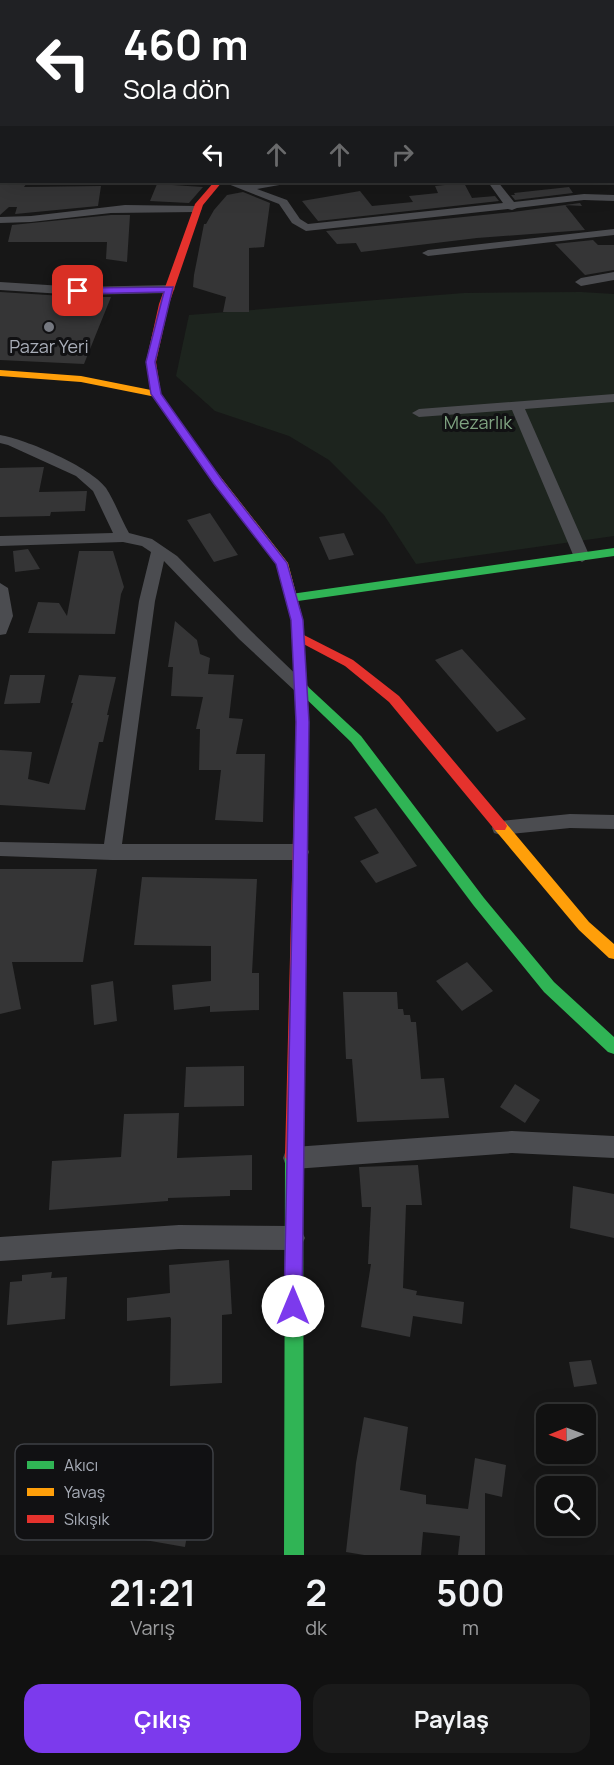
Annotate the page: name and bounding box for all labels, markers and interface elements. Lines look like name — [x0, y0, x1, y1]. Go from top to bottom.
text: 460 m — [123, 15, 248, 73]
icon: left — [24, 24, 102, 102]
text: Sola dön — [123, 70, 230, 107]
icon: left — [197, 138, 230, 171]
icon: ahead — [260, 138, 293, 171]
icon: ahead — [323, 138, 356, 171]
icon: right — [386, 138, 419, 171]
pin — [52, 265, 103, 316]
icon: arrive — [61, 274, 94, 307]
marker: Pazar Yeri — [42, 320, 56, 334]
place label: Pazar Yeri — [9, 334, 89, 358]
park label: Mezarlık — [444, 410, 513, 434]
position arrow — [261, 1274, 325, 1338]
north arrow — [536, 1404, 596, 1464]
map controls — [536, 1404, 596, 1536]
legend — [15, 1444, 213, 1540]
text: Akıcı — [64, 1454, 98, 1476]
button: search — [536, 1476, 596, 1536]
text: Yavaş — [64, 1481, 105, 1503]
text: Sıkışık — [64, 1508, 110, 1530]
text: 21:21 — [109, 1568, 196, 1617]
text: 2 — [305, 1568, 327, 1617]
text: 500 — [436, 1568, 505, 1617]
text: Varış — [130, 1614, 175, 1641]
text: dk — [305, 1614, 327, 1641]
text: m — [462, 1614, 479, 1641]
button: Çıkış — [24, 1684, 301, 1753]
button: Paylaş — [313, 1684, 590, 1753]

